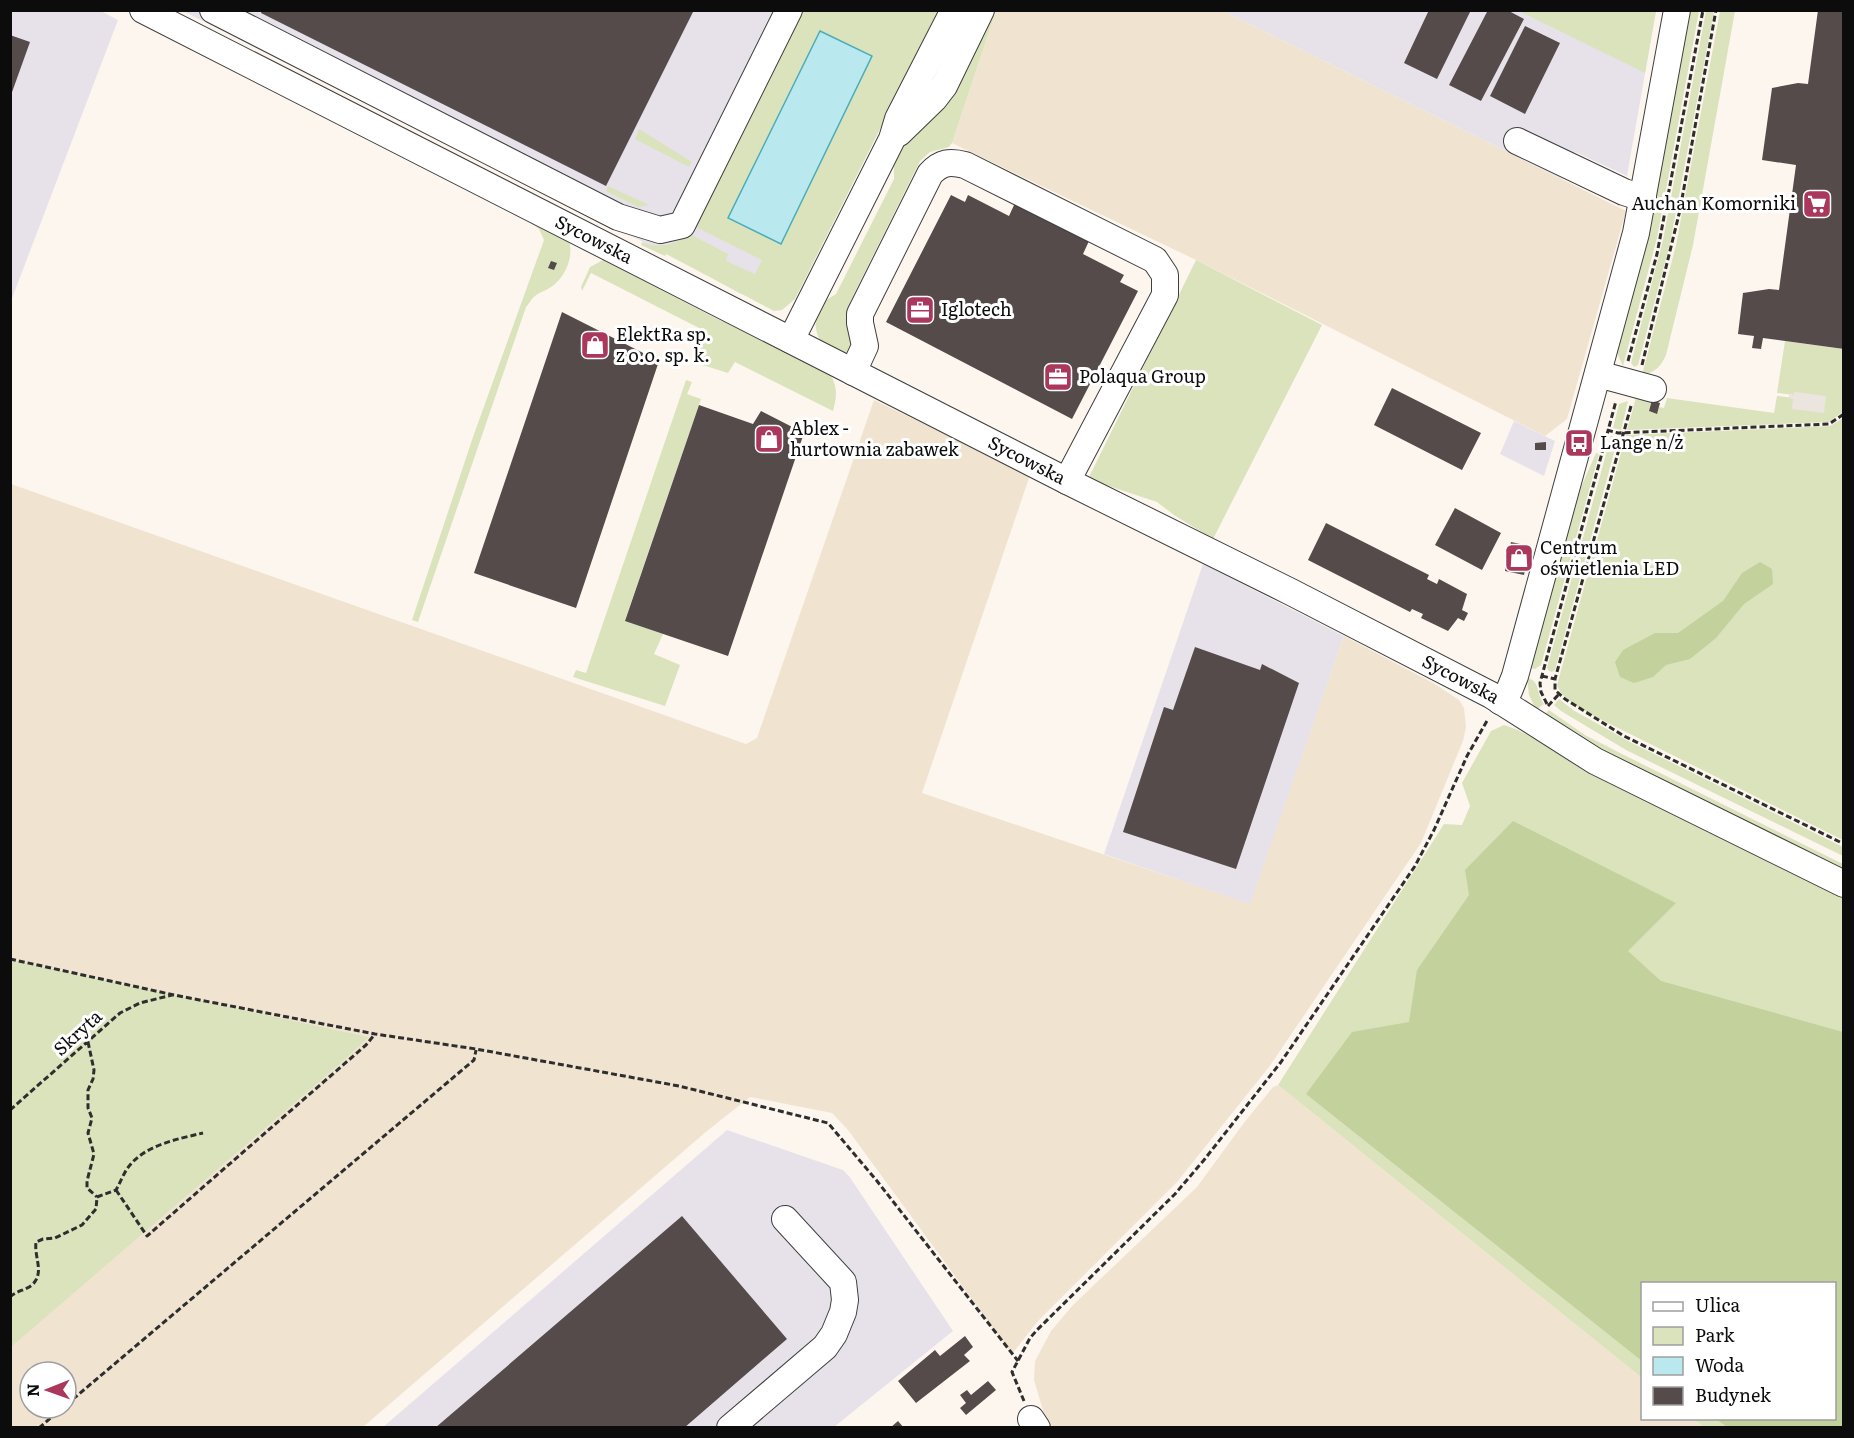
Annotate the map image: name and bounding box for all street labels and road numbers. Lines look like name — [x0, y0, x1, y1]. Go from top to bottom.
street label: Sycowska — [551, 207, 638, 270]
street label: Sycowska — [984, 428, 1071, 490]
street label: Sycowska — [1418, 647, 1506, 709]
street label: Skryta — [47, 1002, 108, 1061]

